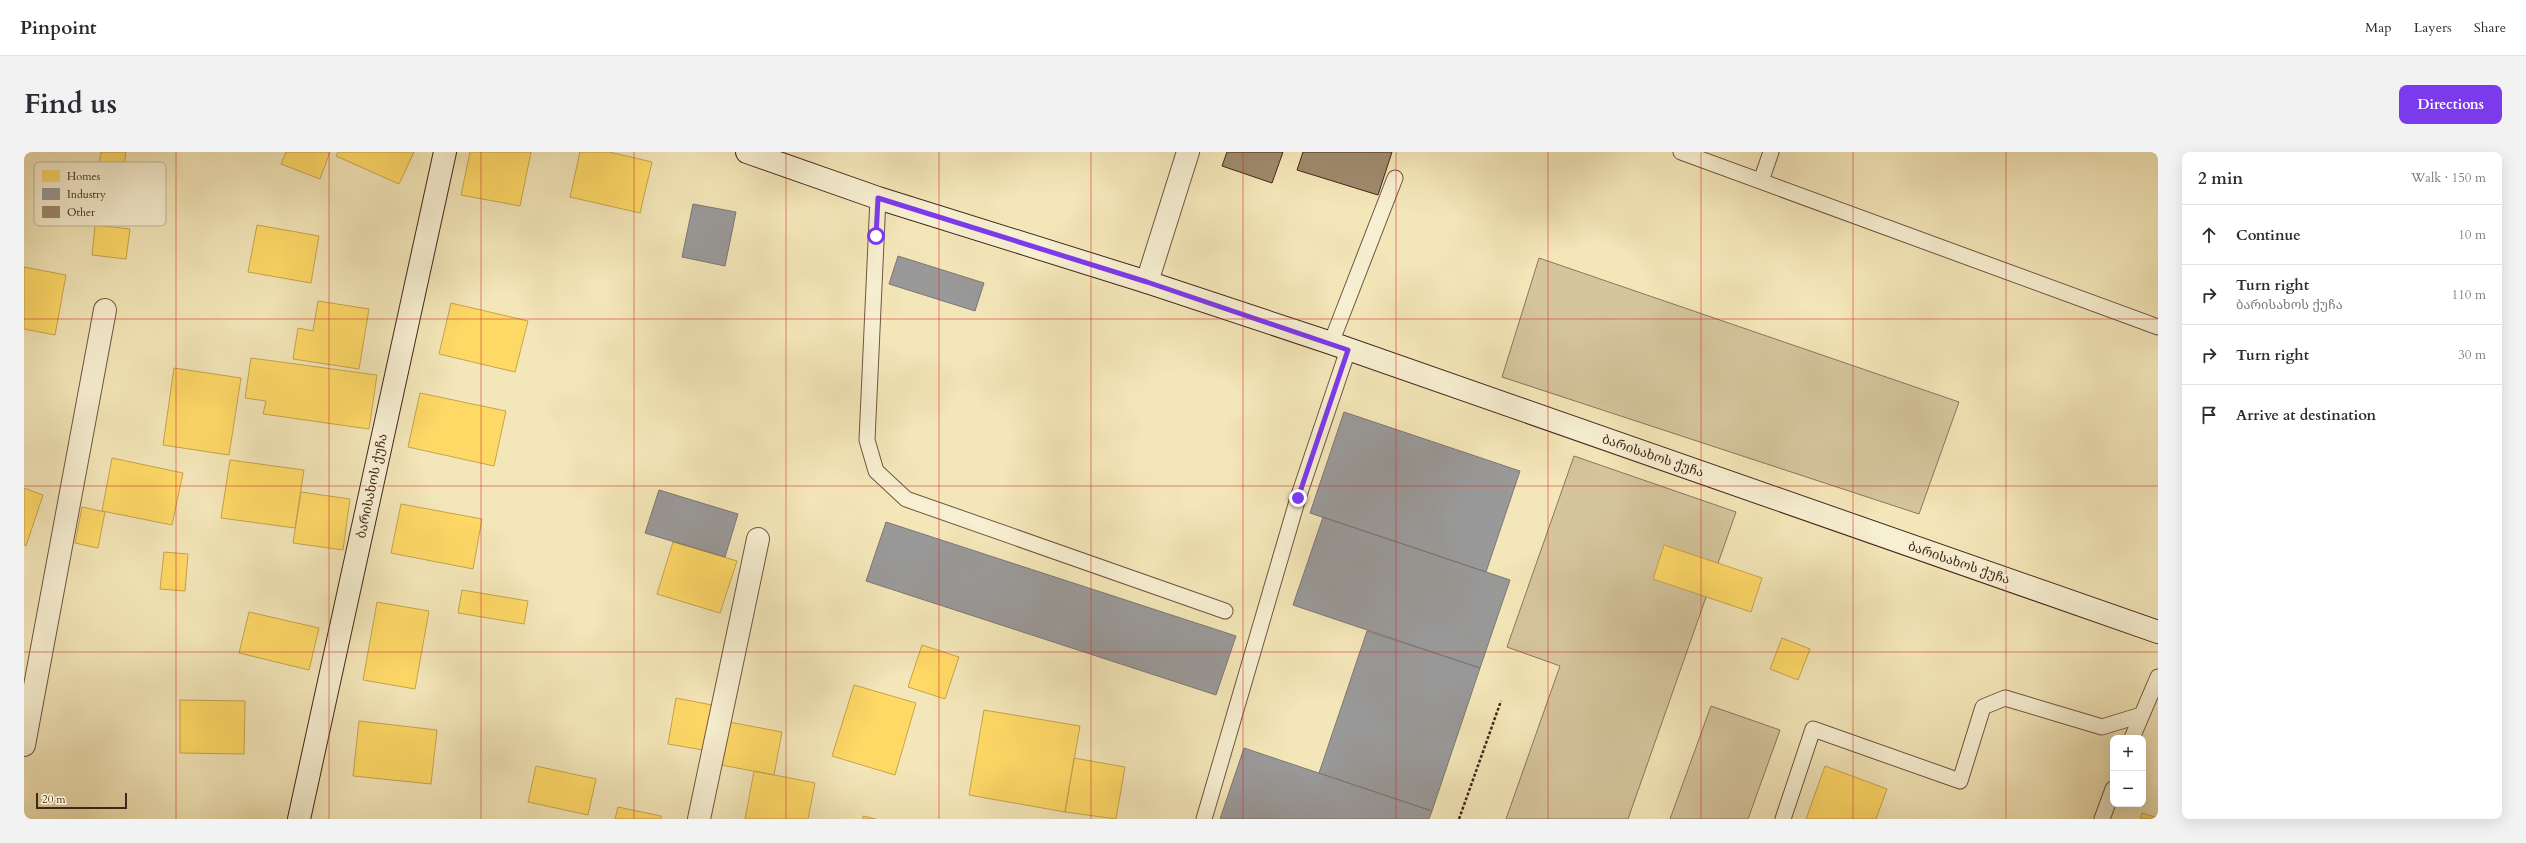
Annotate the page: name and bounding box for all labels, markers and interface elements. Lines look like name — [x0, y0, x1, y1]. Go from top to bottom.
text: Pinpoint — [20, 15, 97, 41]
text: Map — [2365, 18, 2392, 37]
text: Layers — [2414, 18, 2452, 37]
text: Share — [2474, 18, 2506, 37]
text: Find us — [24, 85, 117, 123]
button: Directions — [2399, 85, 2502, 124]
legend — [34, 162, 166, 226]
text: 2 min — [2198, 167, 2243, 190]
text: Homes — [67, 169, 100, 184]
text: Walk · 150 m — [2411, 169, 2486, 187]
text: Industry — [67, 187, 106, 202]
text: Other — [67, 205, 96, 220]
icon: ahead — [2198, 224, 2220, 246]
text: Continue — [2236, 225, 2301, 245]
text: 10 m — [2458, 226, 2486, 244]
route start — [867, 227, 885, 245]
text: Turn right — [2236, 275, 2309, 295]
icon: right — [2198, 284, 2220, 306]
text: 110 m — [2452, 286, 2486, 304]
text: ბარისახოს ქუჩა — [2236, 296, 2343, 314]
icon: right — [2198, 344, 2220, 366]
text: Turn right — [2236, 345, 2309, 365]
text: 30 m — [2458, 346, 2486, 364]
icon: arrive — [2198, 404, 2220, 426]
text: Arrive at destination — [2236, 405, 2376, 425]
street label: ბარისახოს ქუჩა — [1600, 430, 1706, 482]
street label: ბარისახოს ქუჩა — [352, 432, 392, 540]
route end — [1289, 489, 1307, 507]
street label: ბარისახოს ქუჩა — [1906, 537, 2012, 589]
map controls — [2110, 735, 2146, 807]
button: + — [2110, 735, 2146, 771]
button: − — [2110, 771, 2146, 807]
scale bar — [36, 791, 127, 810]
text: 20 m — [42, 792, 66, 807]

